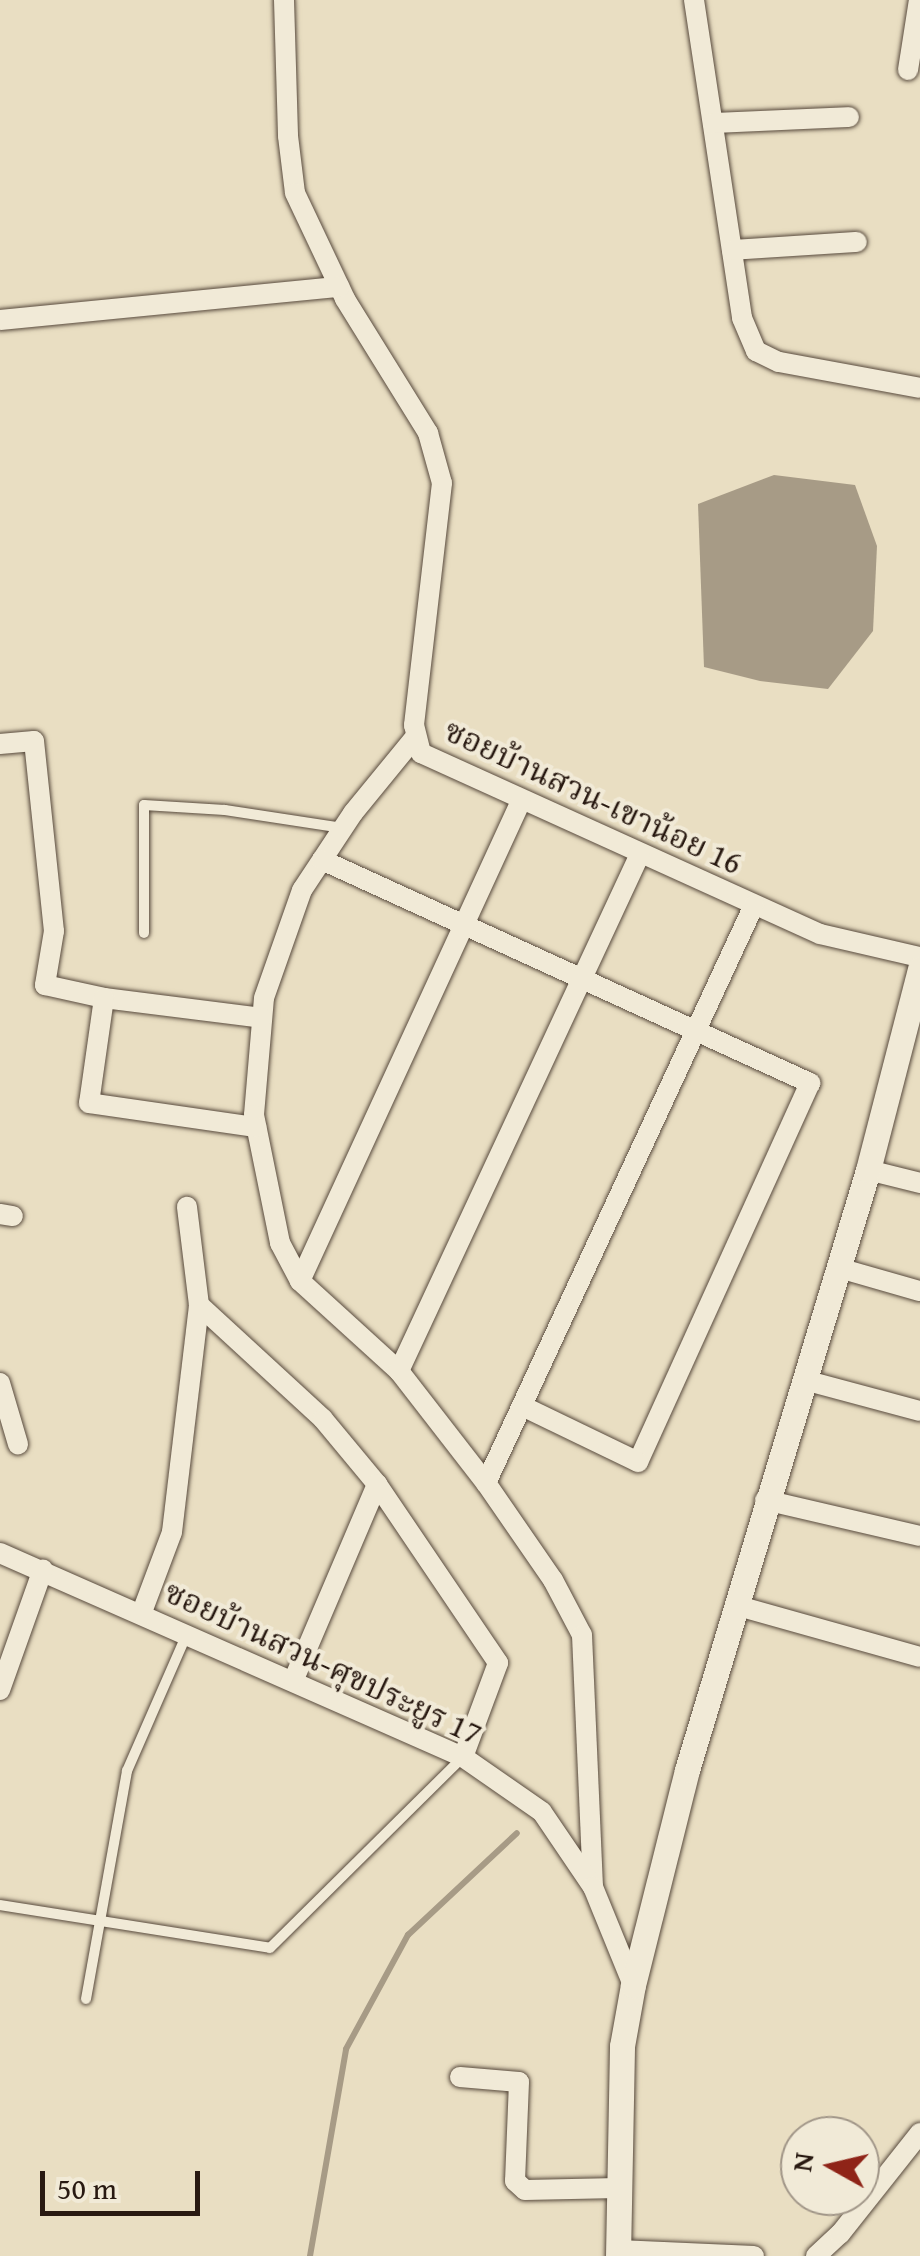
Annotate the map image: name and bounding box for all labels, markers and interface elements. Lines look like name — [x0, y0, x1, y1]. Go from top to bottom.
street label: ซอยบ้านสวน-เขาน้อย 16 — [438, 711, 748, 883]
street label: ซอยบ้านสวน-ศุขประยูร 17 — [158, 1573, 488, 1753]
north arrow — [780, 2116, 880, 2216]
text: N — [780, 2150, 823, 2174]
scale bar — [45, 2151, 205, 2213]
text: 50 m — [57, 2166, 117, 2210]

